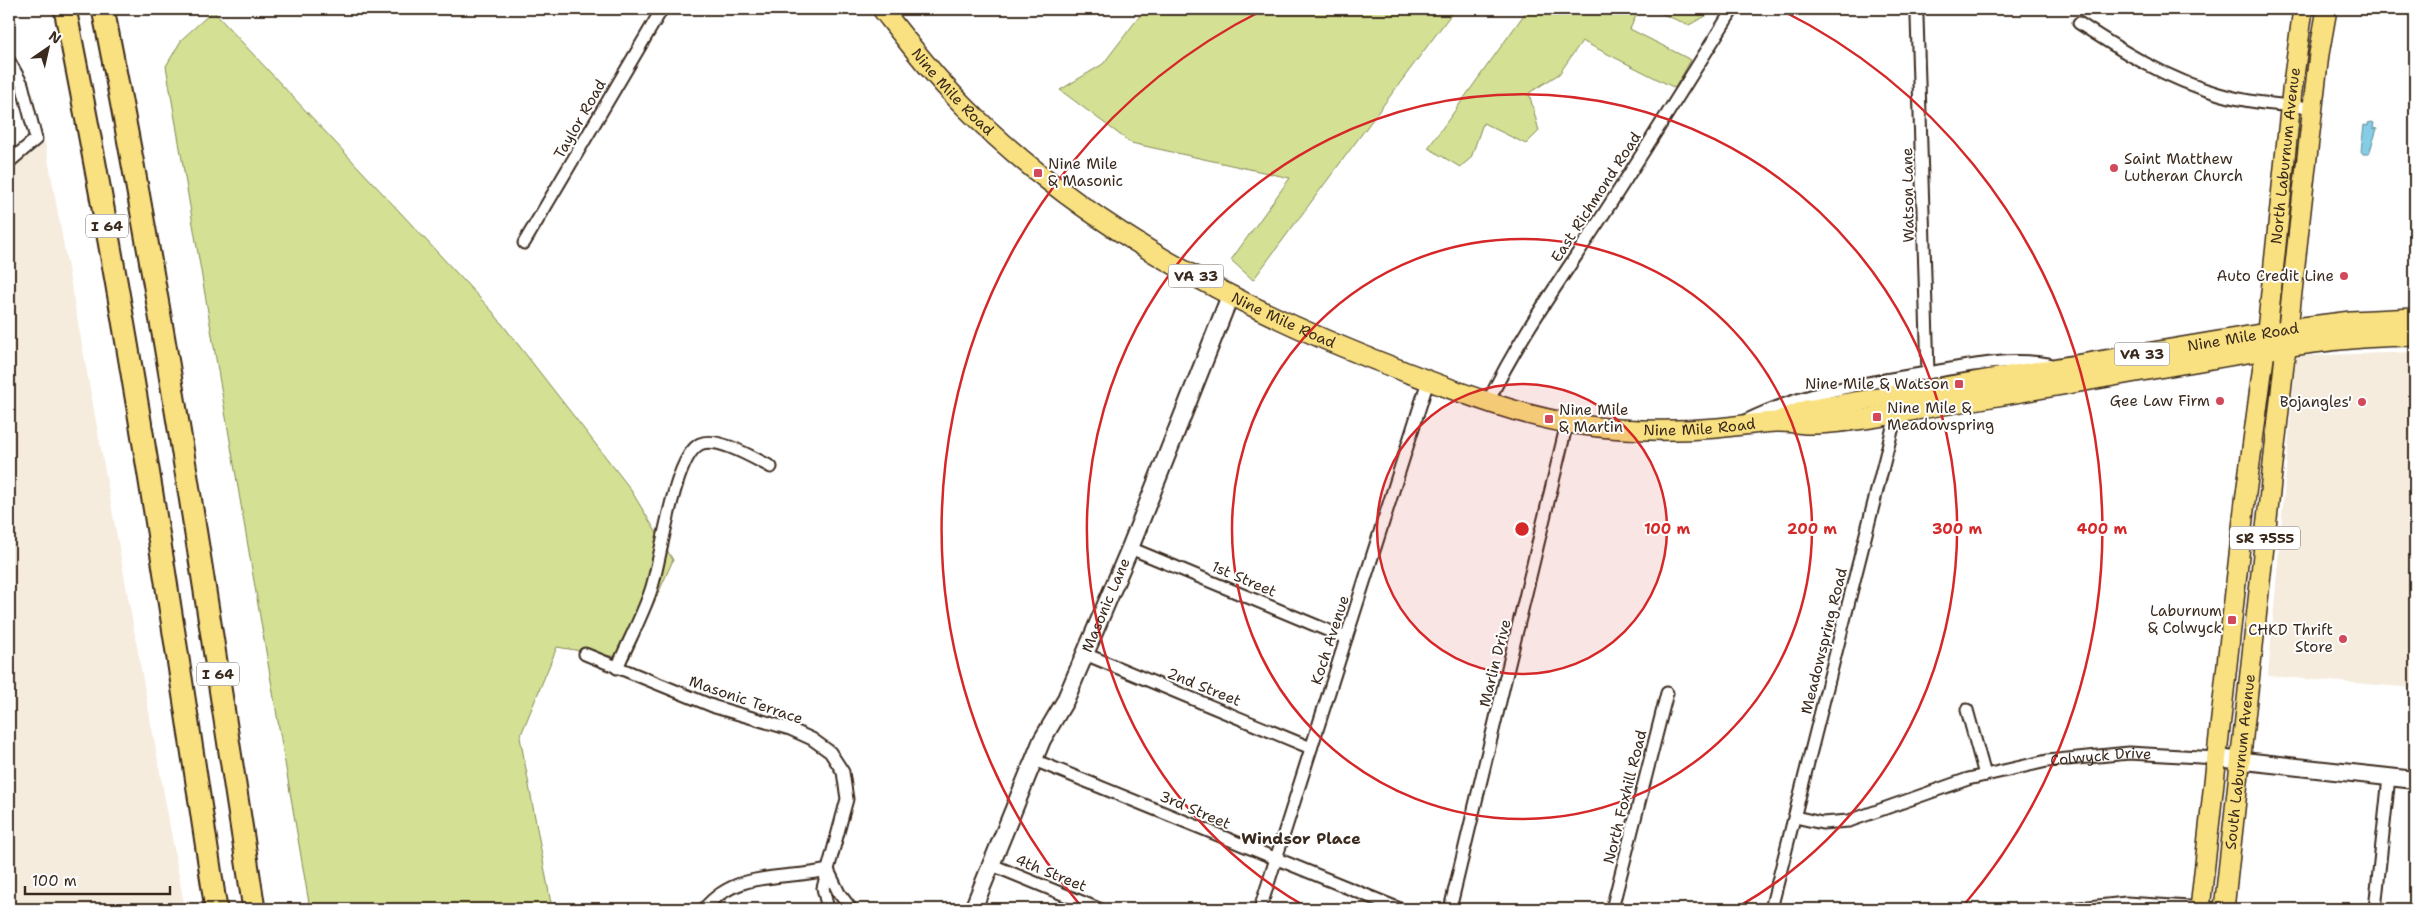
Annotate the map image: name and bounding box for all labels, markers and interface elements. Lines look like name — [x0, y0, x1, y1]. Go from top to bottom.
north arrow — [22, 22, 72, 72]
text: N — [46, 27, 65, 48]
street label: Nine Mile Road — [907, 44, 999, 140]
street label: North Laburnum Avenue — [2266, 66, 2305, 245]
street label: Taylor Road — [549, 75, 611, 162]
street label: East Richmond Road — [1546, 128, 1646, 266]
street label: Watson Lane — [1897, 147, 1919, 243]
place label: Saint Matthew Lutheran Church — [2124, 149, 2243, 186]
place label: Nine Mile & Masonic — [1048, 154, 1123, 191]
marker: Saint Matthew Lutheran Church — [2108, 162, 2120, 174]
marker: Nine Mile & Masonic — [1032, 167, 1044, 179]
road number: I 64 — [86, 215, 128, 238]
road number: VA 33 — [1168, 264, 1224, 288]
place label: Auto Credit Line — [2216, 266, 2334, 286]
marker: Auto Credit Line — [2338, 270, 2350, 282]
street label: Nine Mile Road — [1228, 288, 1339, 353]
street label: Nine Mile Road — [2186, 318, 2301, 356]
road number: VA 33 — [2114, 342, 2170, 366]
place label: Nine Mile & Watson — [1805, 374, 1949, 394]
marker: Nine Mile & Watson — [1953, 378, 1965, 390]
place label: Gee Law Firm — [2110, 391, 2210, 411]
place label: Bojangles' — [2280, 392, 2352, 412]
marker: Gee Law Firm — [2214, 395, 2226, 407]
marker: Bojangles' — [2356, 396, 2368, 408]
place label: Nine Mile & Meadowspring — [1887, 398, 1994, 435]
place label: Nine Mile & Martin — [1559, 400, 1629, 437]
marker: Nine Mile & Meadowspring — [1871, 411, 1883, 423]
marker: Nine Mile & Martin — [1543, 413, 1555, 425]
street label: Nine Mile Road — [1643, 414, 1757, 440]
text: 100 m — [1644, 519, 1690, 539]
text: 200 m — [1787, 519, 1837, 539]
text: 300 m — [1932, 519, 1982, 539]
text: 400 m — [2077, 519, 2127, 539]
centre of rings — [1513, 520, 1531, 538]
road number: SR 7555 — [2230, 526, 2300, 550]
street label: Masonic Lane — [1077, 555, 1135, 655]
street label: 1st Street — [1209, 556, 1279, 602]
street label: Meadowspring Road — [1796, 565, 1852, 716]
street label: Koch Avenue — [1306, 593, 1354, 687]
place label: Laburnum & Colwyck — [2148, 601, 2222, 638]
marker: Laburnum & Colwyck — [2226, 614, 2238, 626]
street label: Marlin Drive — [1474, 617, 1516, 709]
place label: CHKD Thrift Store — [2248, 620, 2333, 657]
marker: CHKD Thrift Store — [2337, 633, 2349, 645]
road number: I 64 — [197, 662, 239, 686]
street label: 2nd Street — [1164, 663, 1244, 711]
street label: Masonic Terrace — [686, 671, 806, 729]
street label: South Laburnum Avenue — [2221, 673, 2260, 851]
street label: North Foxhill Road — [1599, 727, 1651, 866]
street label: Colwyck Drive — [2049, 743, 2152, 771]
street label: 3rd Street — [1156, 786, 1234, 834]
district label: Windsor Place — [1241, 828, 1361, 849]
street label: 4th Street — [1012, 850, 1090, 896]
scale bar — [25, 863, 170, 895]
text: 100 m — [32, 871, 77, 891]

